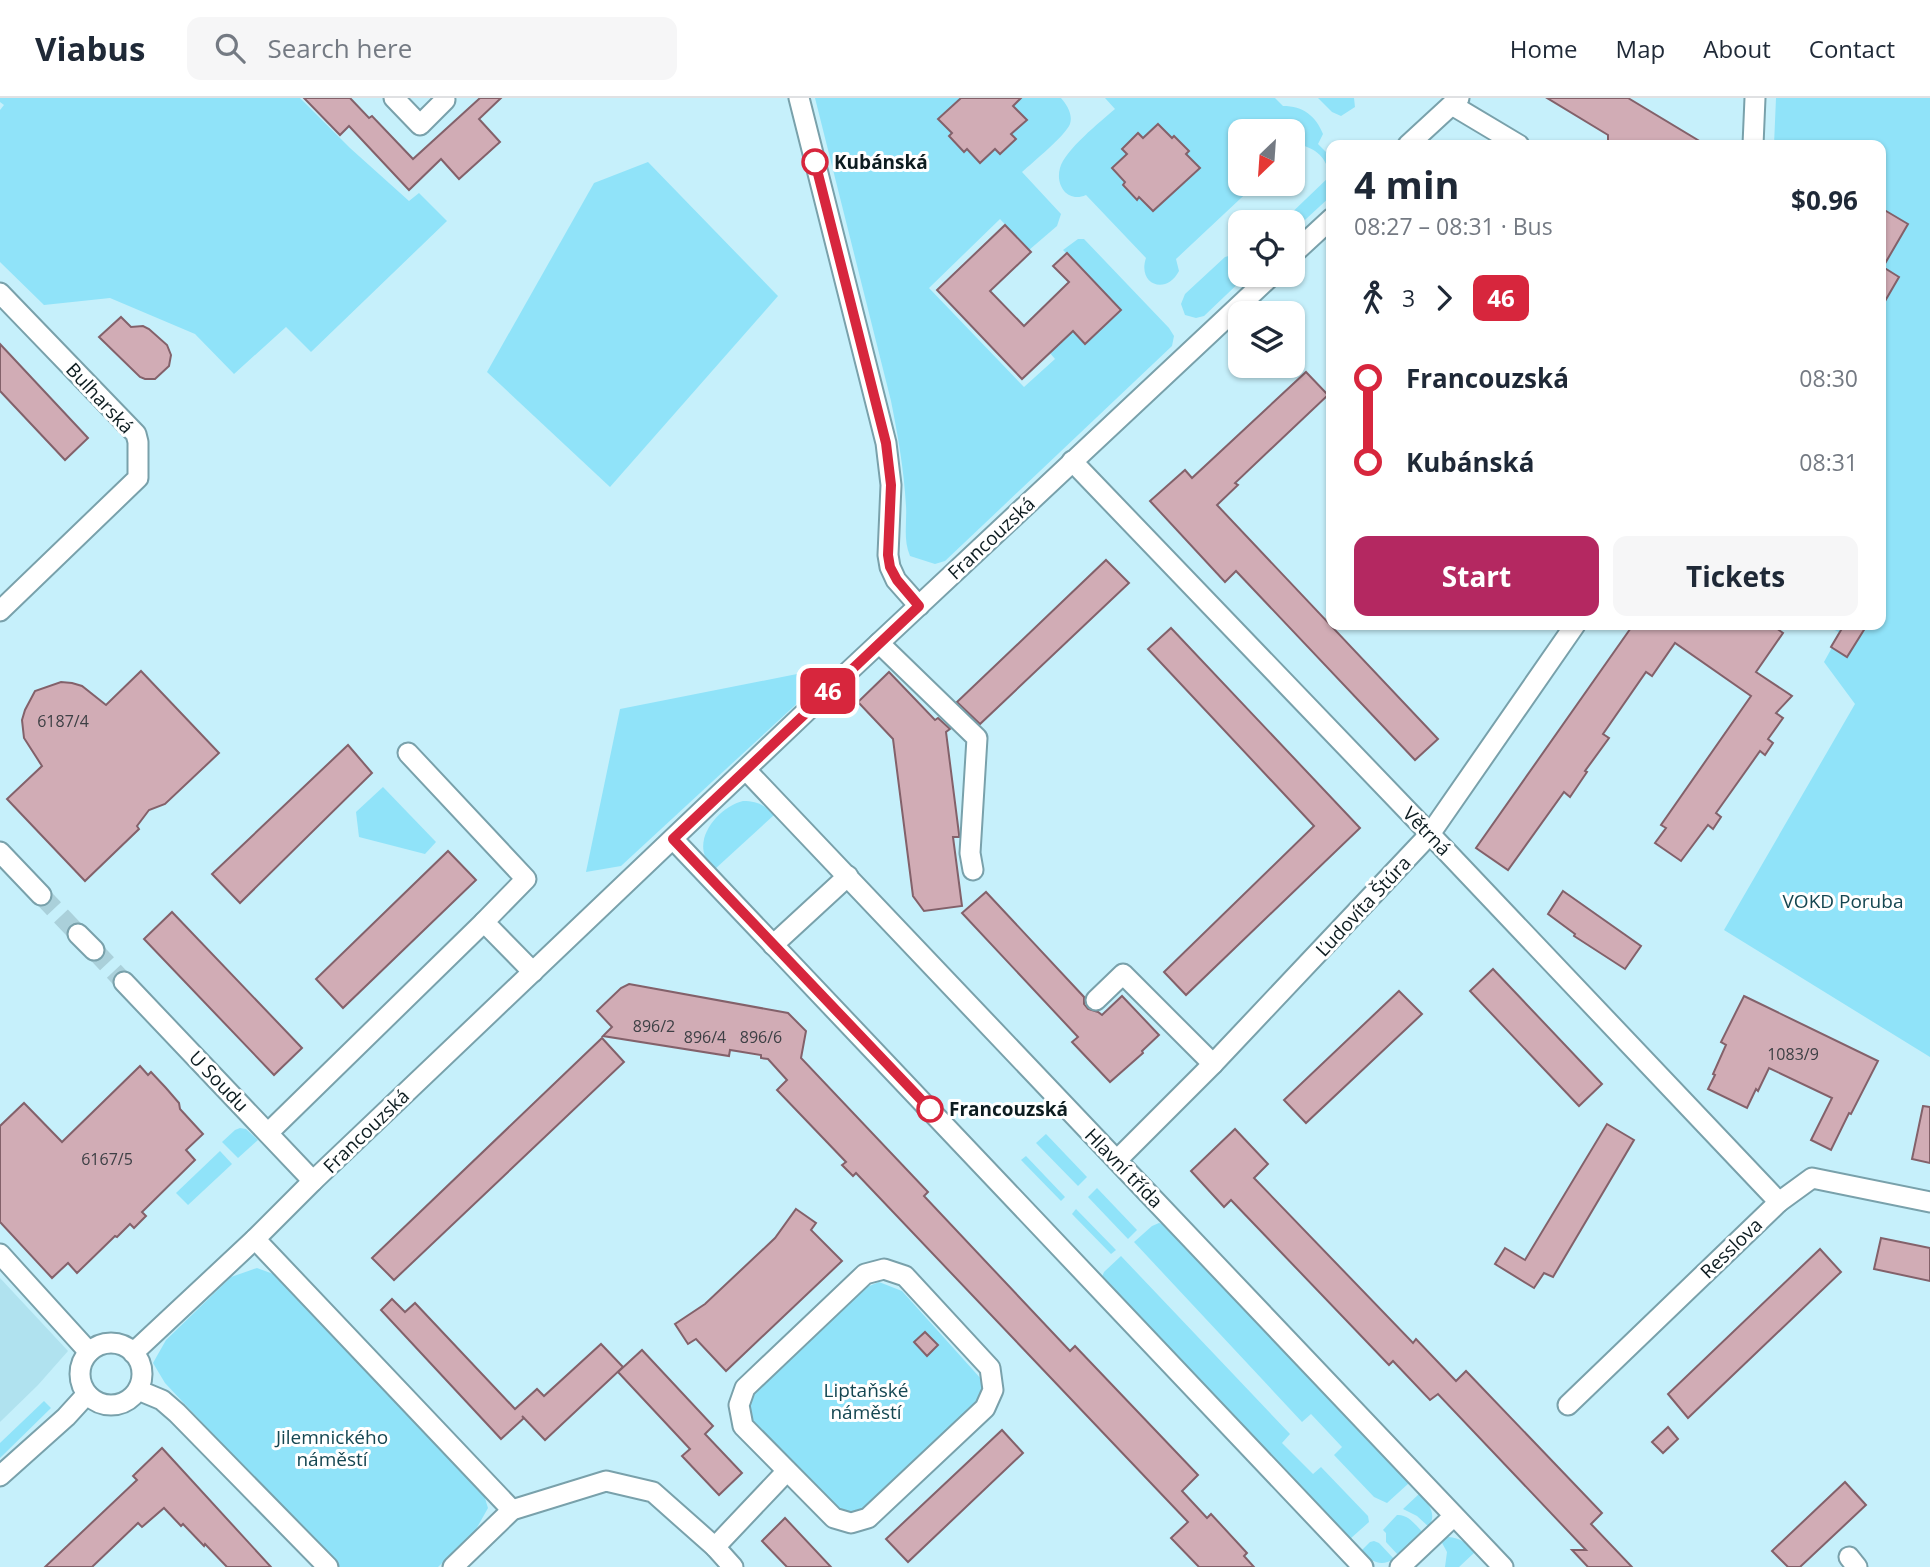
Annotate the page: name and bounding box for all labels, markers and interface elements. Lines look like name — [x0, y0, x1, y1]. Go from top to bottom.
search box — [187, 17, 677, 80]
text: Viabus — [35, 26, 145, 71]
icon: search — [211, 29, 249, 67]
text: Search here — [267, 30, 412, 66]
text: Home — [1510, 32, 1578, 65]
text: Map — [1616, 32, 1665, 65]
text: About — [1703, 32, 1771, 65]
text: Contact — [1809, 32, 1895, 65]
north arrow — [1228, 119, 1306, 196]
map controls — [1228, 119, 1305, 378]
marker: Kubánská — [802, 149, 828, 175]
place label: Kubánská — [834, 149, 928, 175]
text: 4 min — [1354, 158, 1459, 210]
text: $0.96 — [1791, 182, 1858, 218]
button: locate — [1228, 210, 1305, 287]
text: 08:27 – 08:31 · Bus — [1354, 210, 1553, 242]
icon: walk — [1354, 279, 1392, 317]
icon: forward — [1425, 279, 1463, 317]
text: 46 — [1487, 281, 1515, 314]
text: 3 — [1402, 282, 1415, 314]
button: layers — [1228, 301, 1305, 378]
street label: Bulharská — [60, 357, 140, 439]
text: Francouzská — [1406, 360, 1569, 396]
text: 08:30 — [1799, 362, 1858, 394]
text: Kubánská — [1406, 444, 1534, 480]
text: 08:31 — [1799, 446, 1858, 478]
street label: Francouzská — [942, 491, 1040, 585]
button: Start — [1354, 536, 1599, 616]
button: Tickets — [1613, 536, 1858, 616]
line badge: 46 — [796, 668, 860, 714]
text: 46 — [814, 674, 842, 707]
house number: 6187/4 — [37, 710, 89, 732]
street label: Větrná — [1397, 801, 1457, 861]
street label: Ľudovíta Štúra — [1310, 850, 1416, 962]
park label: VOKD Poruba — [1783, 888, 1903, 914]
house number: 896/2 — [633, 1015, 675, 1037]
house number: 896/4 — [684, 1026, 726, 1048]
house number: 896/6 — [740, 1026, 782, 1048]
house number: 1083/9 — [1767, 1043, 1819, 1065]
street label: U Soudu — [183, 1045, 255, 1117]
street label: Francouzská — [317, 1083, 415, 1179]
marker: Francouzská — [917, 1096, 943, 1122]
place label: Francouzská — [949, 1096, 1068, 1122]
street label: Hlavní třída — [1079, 1122, 1169, 1214]
house number: 6167/5 — [81, 1148, 133, 1170]
street label: Resslova — [1694, 1212, 1768, 1284]
park label: Liptaňské náměstí — [823, 1377, 909, 1425]
park label: Jilemnického náměstí — [274, 1424, 388, 1472]

